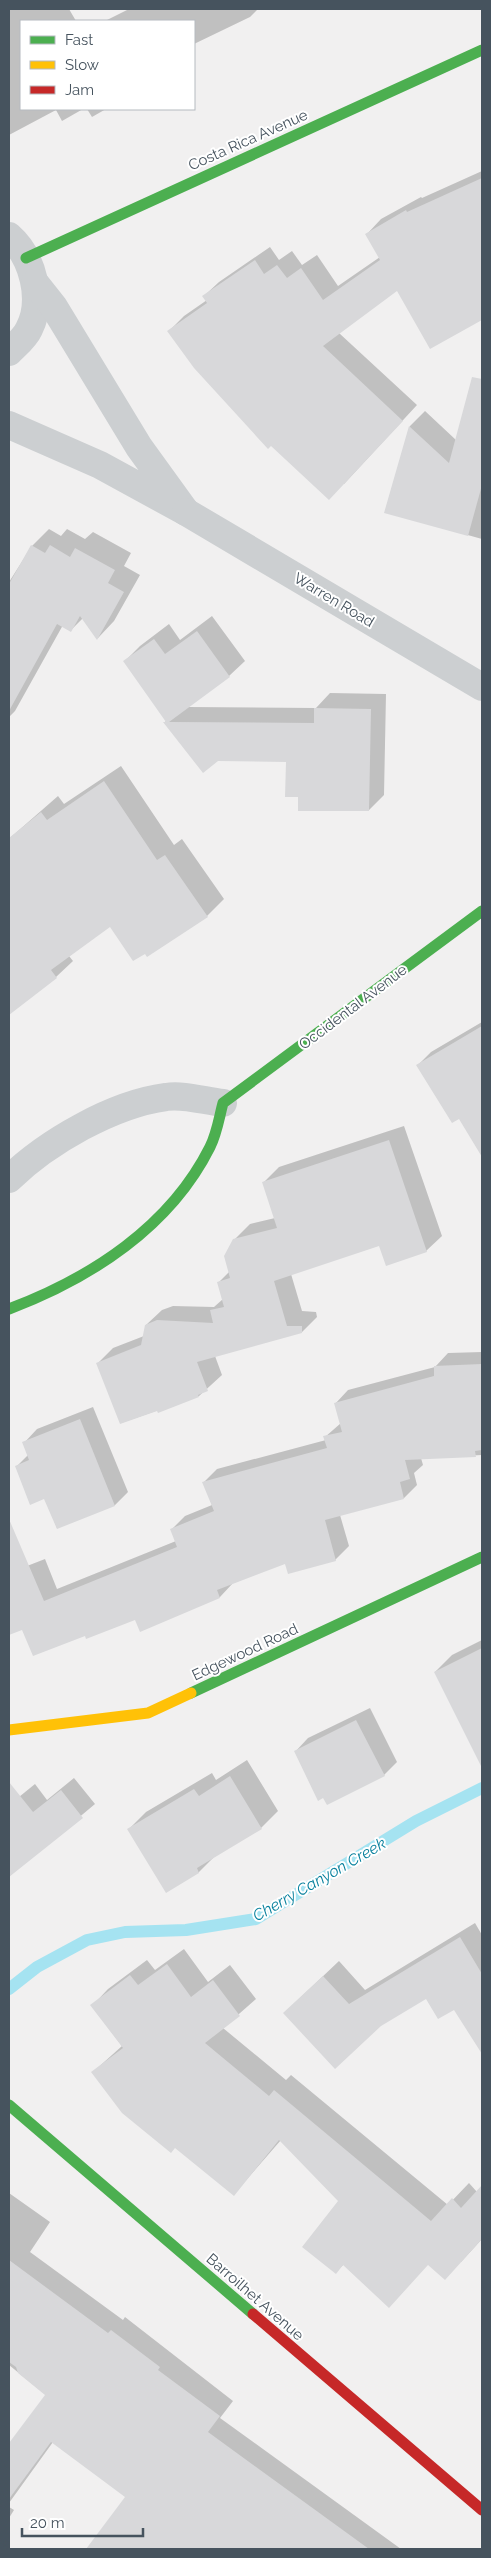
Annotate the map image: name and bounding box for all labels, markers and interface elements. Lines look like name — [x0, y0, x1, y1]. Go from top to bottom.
legend — [20, 20, 195, 110]
text: Fast — [65, 31, 93, 49]
text: Slow — [65, 56, 99, 74]
text: Jam — [65, 81, 94, 99]
street label: Costa Rica Avenue — [185, 105, 311, 174]
street label: Warren Road — [290, 569, 378, 631]
street label: Occidental Avenue — [295, 960, 411, 1053]
street label: Edgewood Road — [189, 1620, 301, 1684]
water label: Cherry Canyon Creek — [249, 1833, 390, 1925]
street label: Barroilhet Avenue — [203, 2250, 308, 2344]
scale bar — [22, 2506, 144, 2538]
text: 20 m — [30, 2514, 65, 2532]

